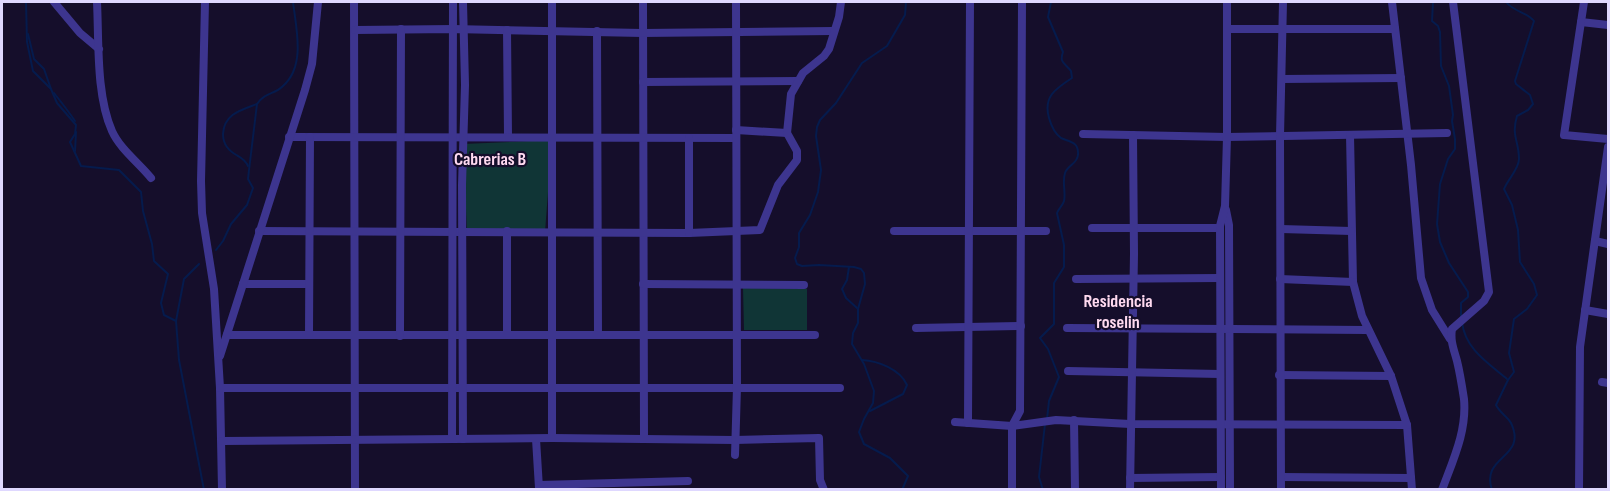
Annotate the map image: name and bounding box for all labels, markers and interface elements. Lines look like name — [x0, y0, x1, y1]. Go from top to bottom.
district label: Cabrerias B — [454, 149, 527, 170]
district label: Residencia roselin — [1083, 291, 1153, 333]

